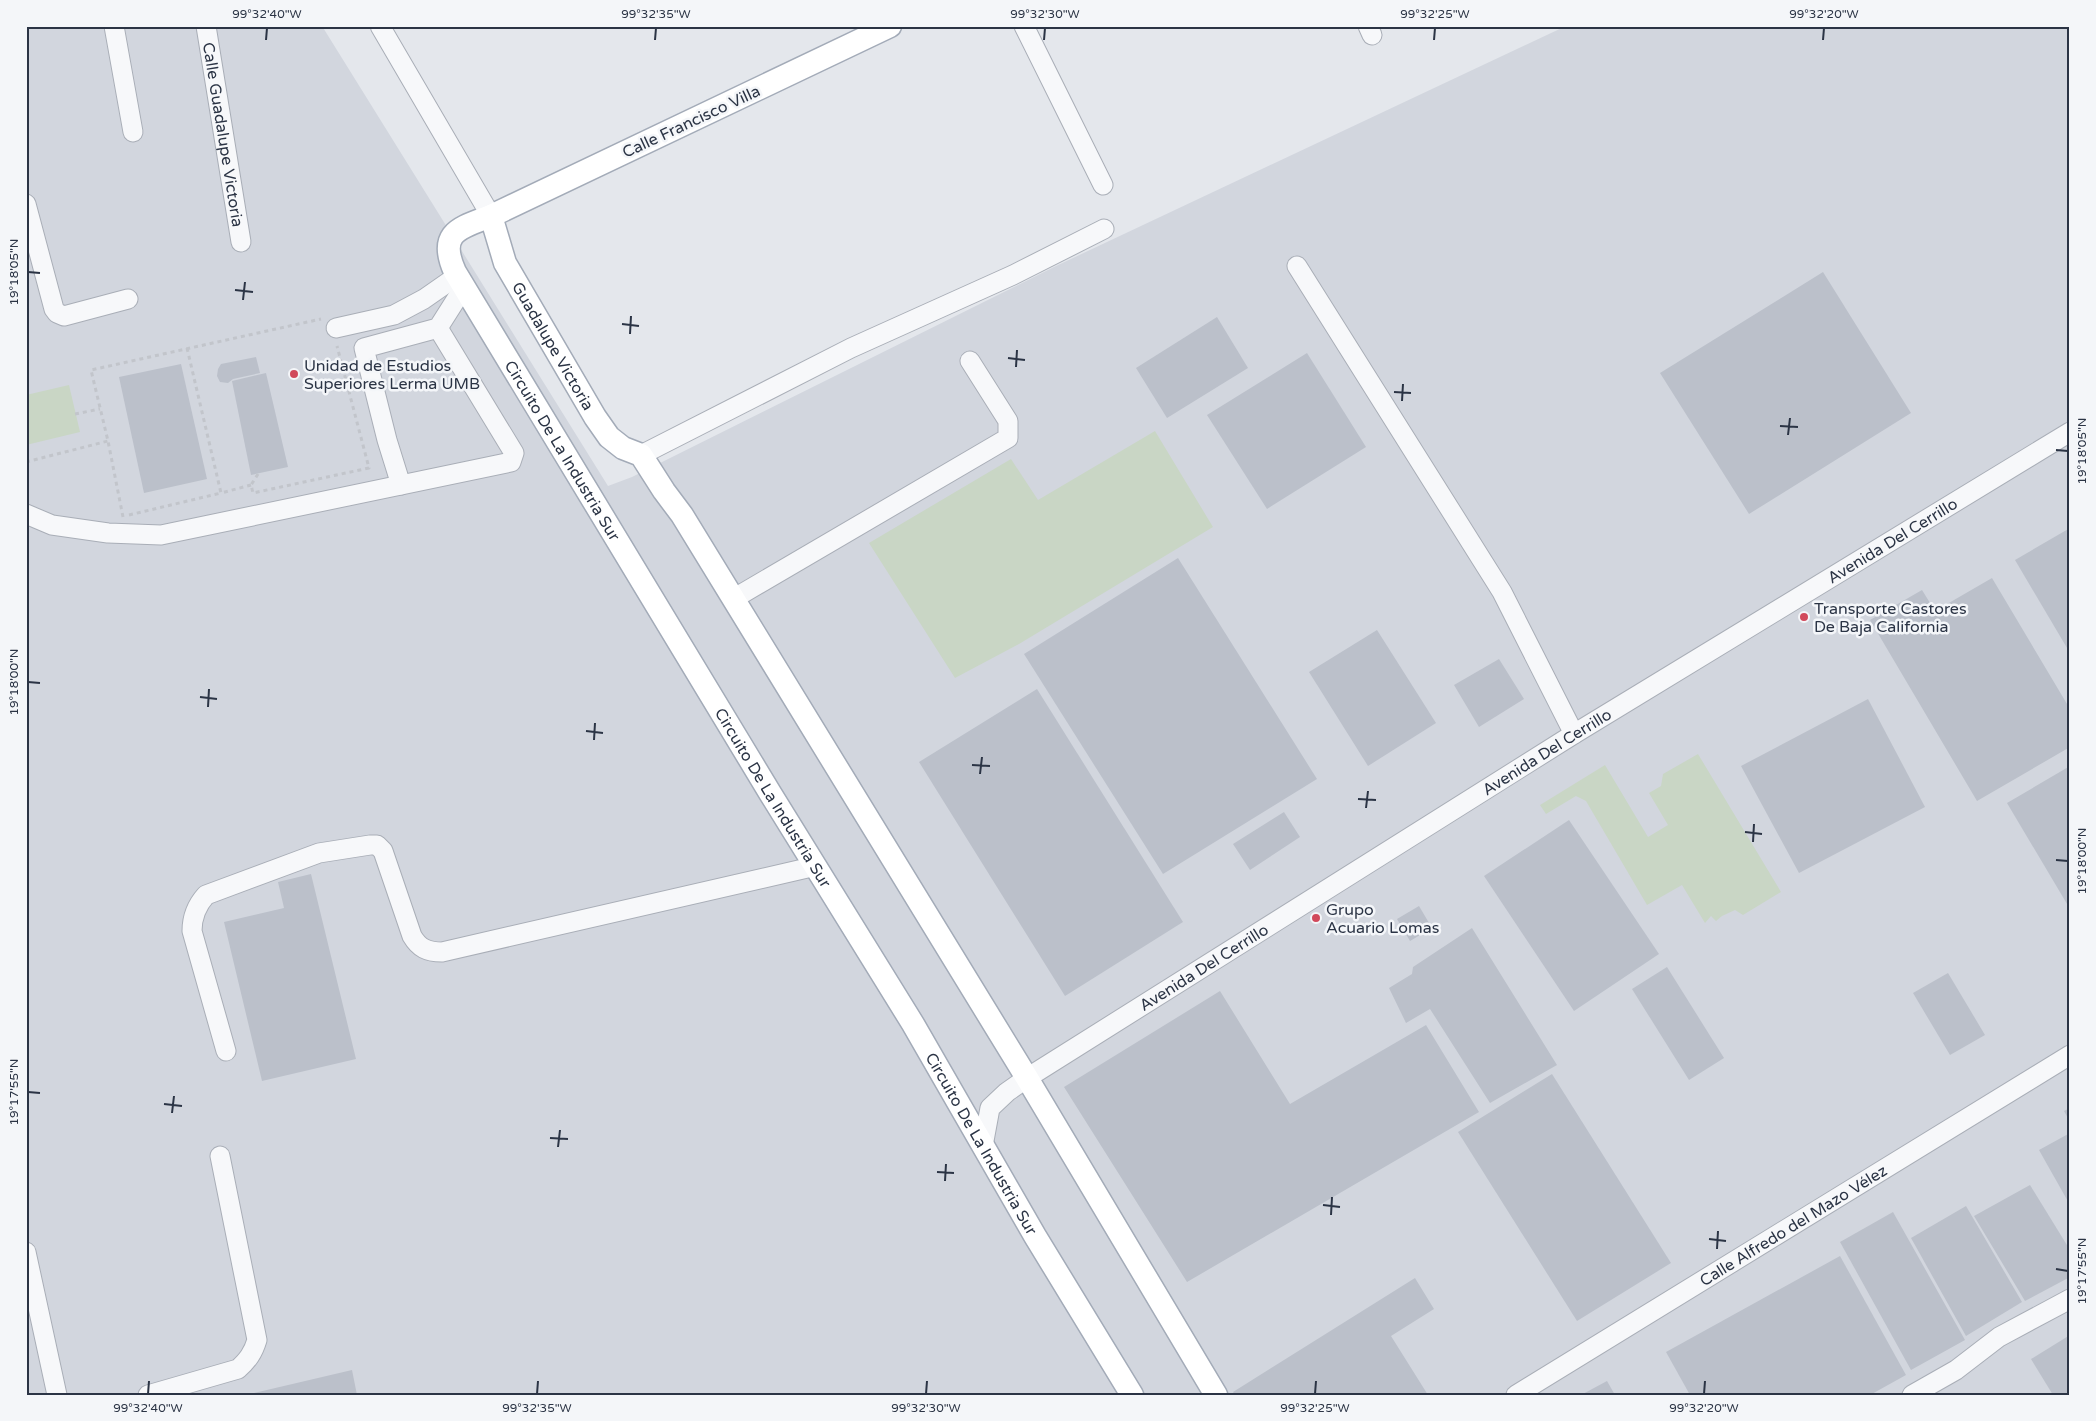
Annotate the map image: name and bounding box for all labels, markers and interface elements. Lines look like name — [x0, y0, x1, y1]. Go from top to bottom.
text: 99°32'40"W — [232, 7, 302, 21]
text: 99°32'35"W — [621, 7, 691, 21]
text: 99°32'30"W — [1010, 7, 1080, 21]
text: 99°32'25"W — [1400, 7, 1470, 21]
text: 99°32'20"W — [1789, 7, 1859, 21]
street label: Calle Guadalupe Victoria — [198, 41, 247, 229]
street label: Calle Francisco Villa — [619, 81, 764, 163]
text: 19°18'05"N — [7, 239, 21, 306]
street label: Guadalupe Victoria — [507, 279, 598, 414]
place label: Unidad de Estudios Superiores Lerma UMB — [304, 356, 480, 394]
street label: Circuito De La Industria Sur — [500, 357, 625, 545]
marker: Unidad de Estudios Superiores Lerma UMB — [288, 368, 300, 380]
text: 19°18'05"N — [2075, 418, 2089, 485]
street label: Avenida Del Cerrillo — [1824, 494, 1961, 588]
place label: Transporte Castores De Baja California — [1814, 599, 1967, 637]
marker: Transporte Castores De Baja California — [1798, 611, 1810, 623]
text: 19°18'00"N — [7, 649, 21, 716]
street label: Circuito De La Industria Sur — [710, 705, 836, 892]
street label: Avenida Del Cerrillo — [1479, 705, 1615, 800]
text: 19°18'00"N — [2075, 828, 2089, 895]
place label: Grupo Acuario Lomas — [1326, 900, 1439, 938]
marker: Grupo Acuario Lomas — [1310, 912, 1322, 924]
street label: Avenida Del Cerrillo — [1136, 920, 1272, 1016]
street label: Circuito De La Industria Sur — [921, 1049, 1042, 1240]
text: 19°17'55"N — [7, 1059, 21, 1126]
street label: Calle Alfredo del Mazo Vélez — [1696, 1161, 1891, 1291]
text: 19°17'55"N — [2075, 1238, 2089, 1305]
text: 99°32'40"W — [113, 1401, 183, 1415]
text: 99°32'35"W — [502, 1401, 572, 1415]
text: 99°32'30"W — [891, 1401, 961, 1415]
text: 99°32'25"W — [1280, 1401, 1350, 1415]
text: 99°32'20"W — [1669, 1401, 1739, 1415]

